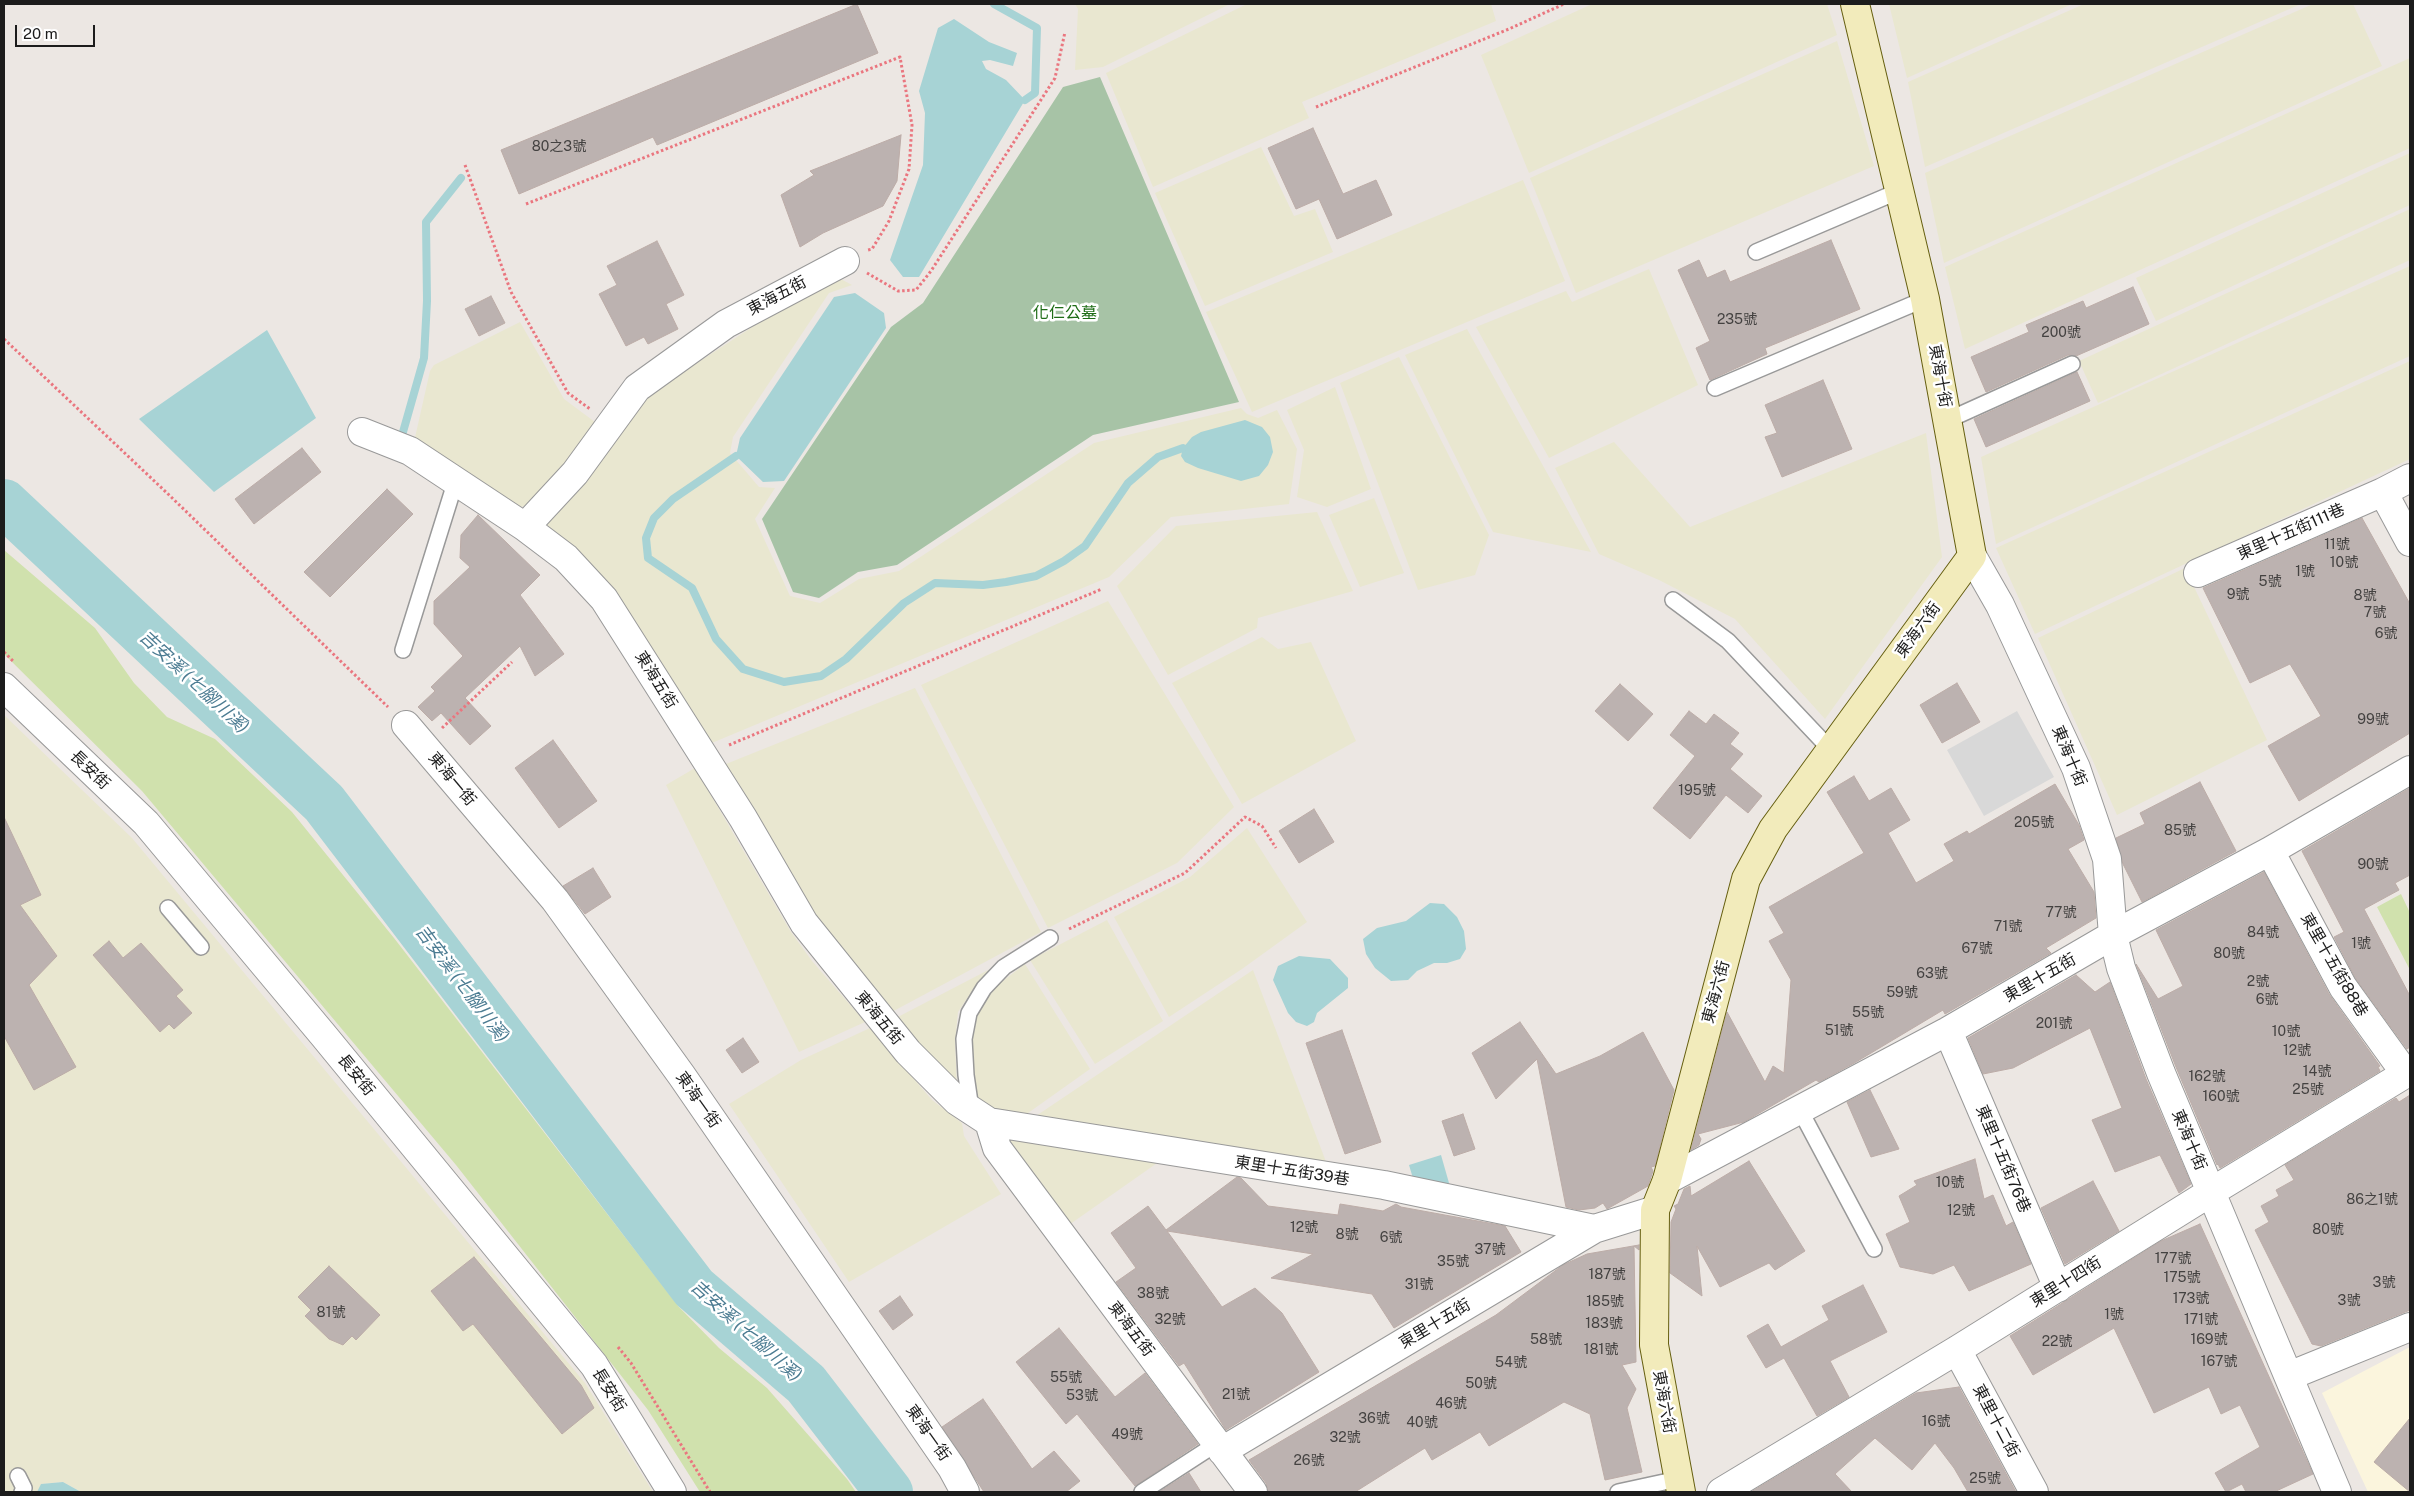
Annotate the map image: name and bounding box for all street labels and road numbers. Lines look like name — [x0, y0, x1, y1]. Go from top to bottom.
street label: 東海五街 — [744, 273, 810, 319]
street label: 東海十街 — [1925, 343, 1955, 409]
street label: 東里十五街111巷 — [2234, 500, 2348, 564]
street label: 東海六街 — [1891, 598, 1945, 662]
street label: 東海五街 — [631, 648, 681, 712]
street label: 東海十街 — [2048, 723, 2090, 789]
street label: 長安街 — [66, 746, 114, 794]
street label: 東海一街 — [424, 748, 480, 810]
street label: 東里十五街88巷 — [2297, 910, 2371, 1020]
street label: 東里十五街 — [2001, 950, 2079, 1006]
street label: 東海六街 — [1698, 959, 1734, 1025]
street label: 東海五街 — [851, 987, 907, 1049]
street label: 長安街 — [333, 1050, 379, 1100]
street label: 東海一街 — [672, 1068, 724, 1132]
street label: 東里十五街76巷 — [1972, 1102, 2034, 1216]
street label: 東海十街 — [2168, 1107, 2210, 1173]
street label: 東里十五街39巷 — [1233, 1152, 1351, 1190]
street label: 東里十四街 — [2027, 1253, 2105, 1311]
street label: 東里十五街 — [1396, 1295, 1474, 1353]
street label: 東海五街 — [1104, 1298, 1158, 1360]
street label: 長安街 — [588, 1365, 630, 1415]
street label: 東海六街 — [1649, 1369, 1679, 1435]
street label: 東里十二街 — [1969, 1381, 2023, 1461]
street label: 東海一街 — [902, 1401, 954, 1465]

